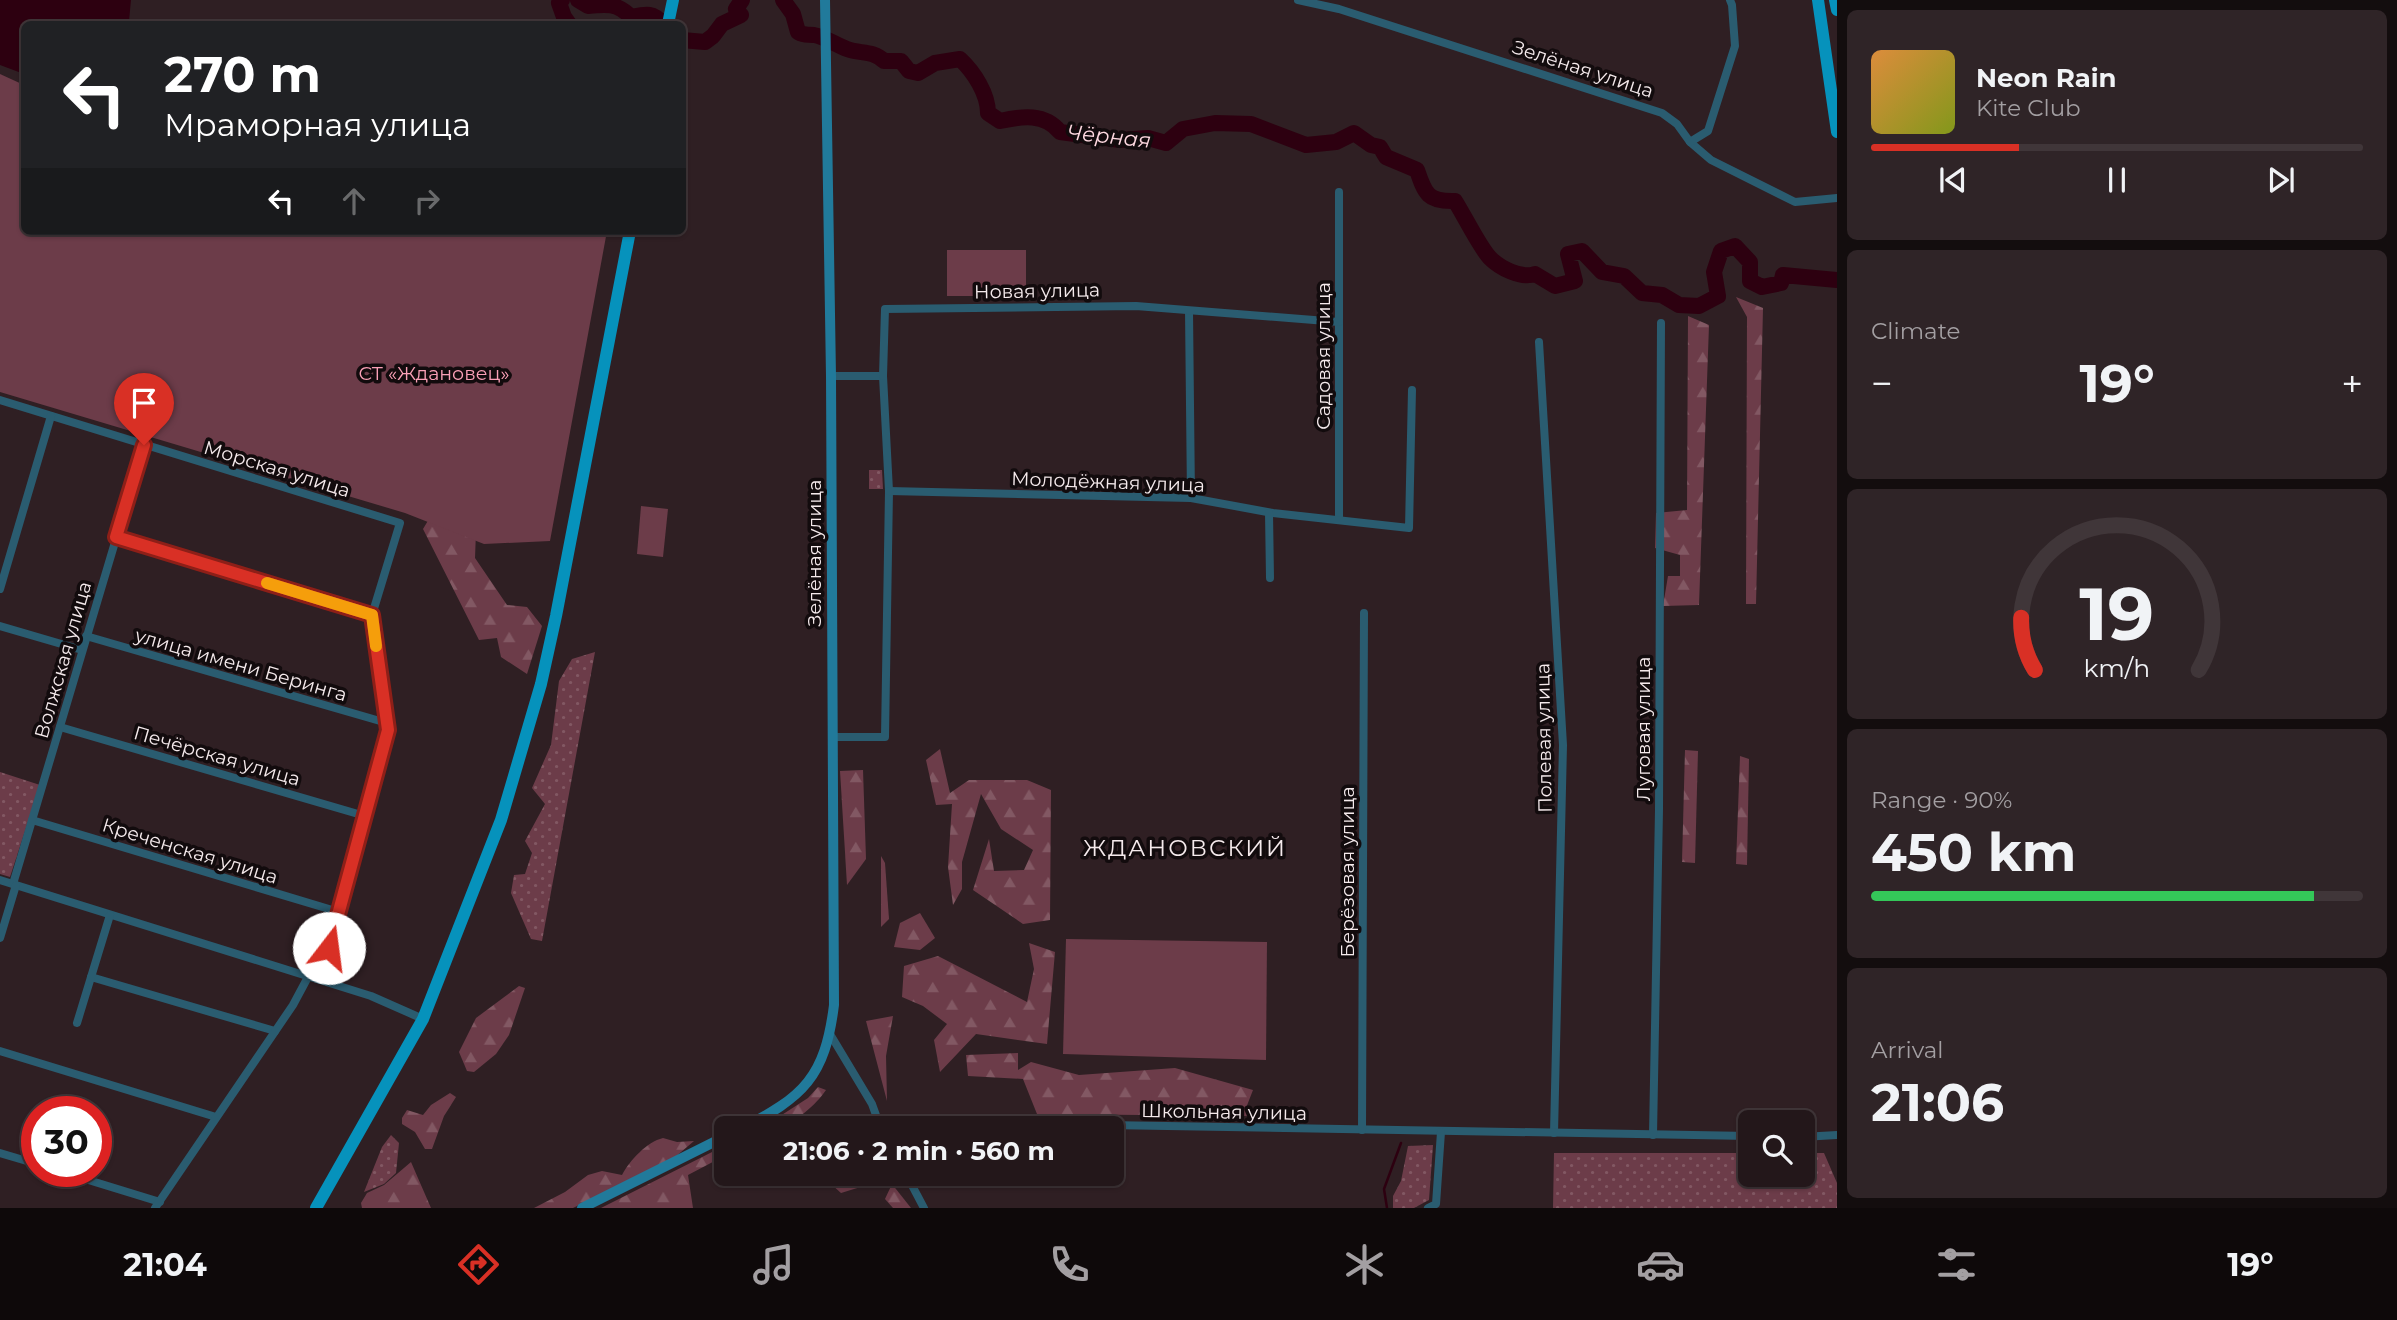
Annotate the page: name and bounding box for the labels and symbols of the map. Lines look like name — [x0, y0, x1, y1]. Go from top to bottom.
street label: Зелёная улица — [1510, 35, 1656, 103]
water label: Чёрная — [1066, 119, 1152, 153]
street label: Новая улица — [974, 278, 1100, 304]
street label: Садовая улица — [1312, 282, 1335, 430]
park label: СТ «Ждановец» — [358, 362, 510, 385]
pin — [114, 373, 174, 445]
street label: Морская улица — [201, 436, 353, 502]
street label: Молодёжная улица — [1011, 467, 1205, 497]
street label: Зелёная улица — [803, 480, 826, 626]
street label: Волжская улица — [30, 579, 96, 741]
street label: улица имени Беринга — [131, 623, 350, 706]
street label: Луговая улица — [1632, 657, 1655, 801]
street label: Полевая улица — [1531, 663, 1557, 813]
street label: Печёрская улица — [131, 721, 303, 791]
street label: Берёзовая улица — [1336, 787, 1359, 957]
street label: Креченская улица — [99, 813, 281, 889]
district label: ЖДАНОВСКИЙ — [1083, 834, 1287, 862]
position arrow — [292, 911, 366, 985]
speed limit sign: 30 — [21, 1096, 112, 1187]
street label: Школьная улица — [1141, 1099, 1307, 1125]

